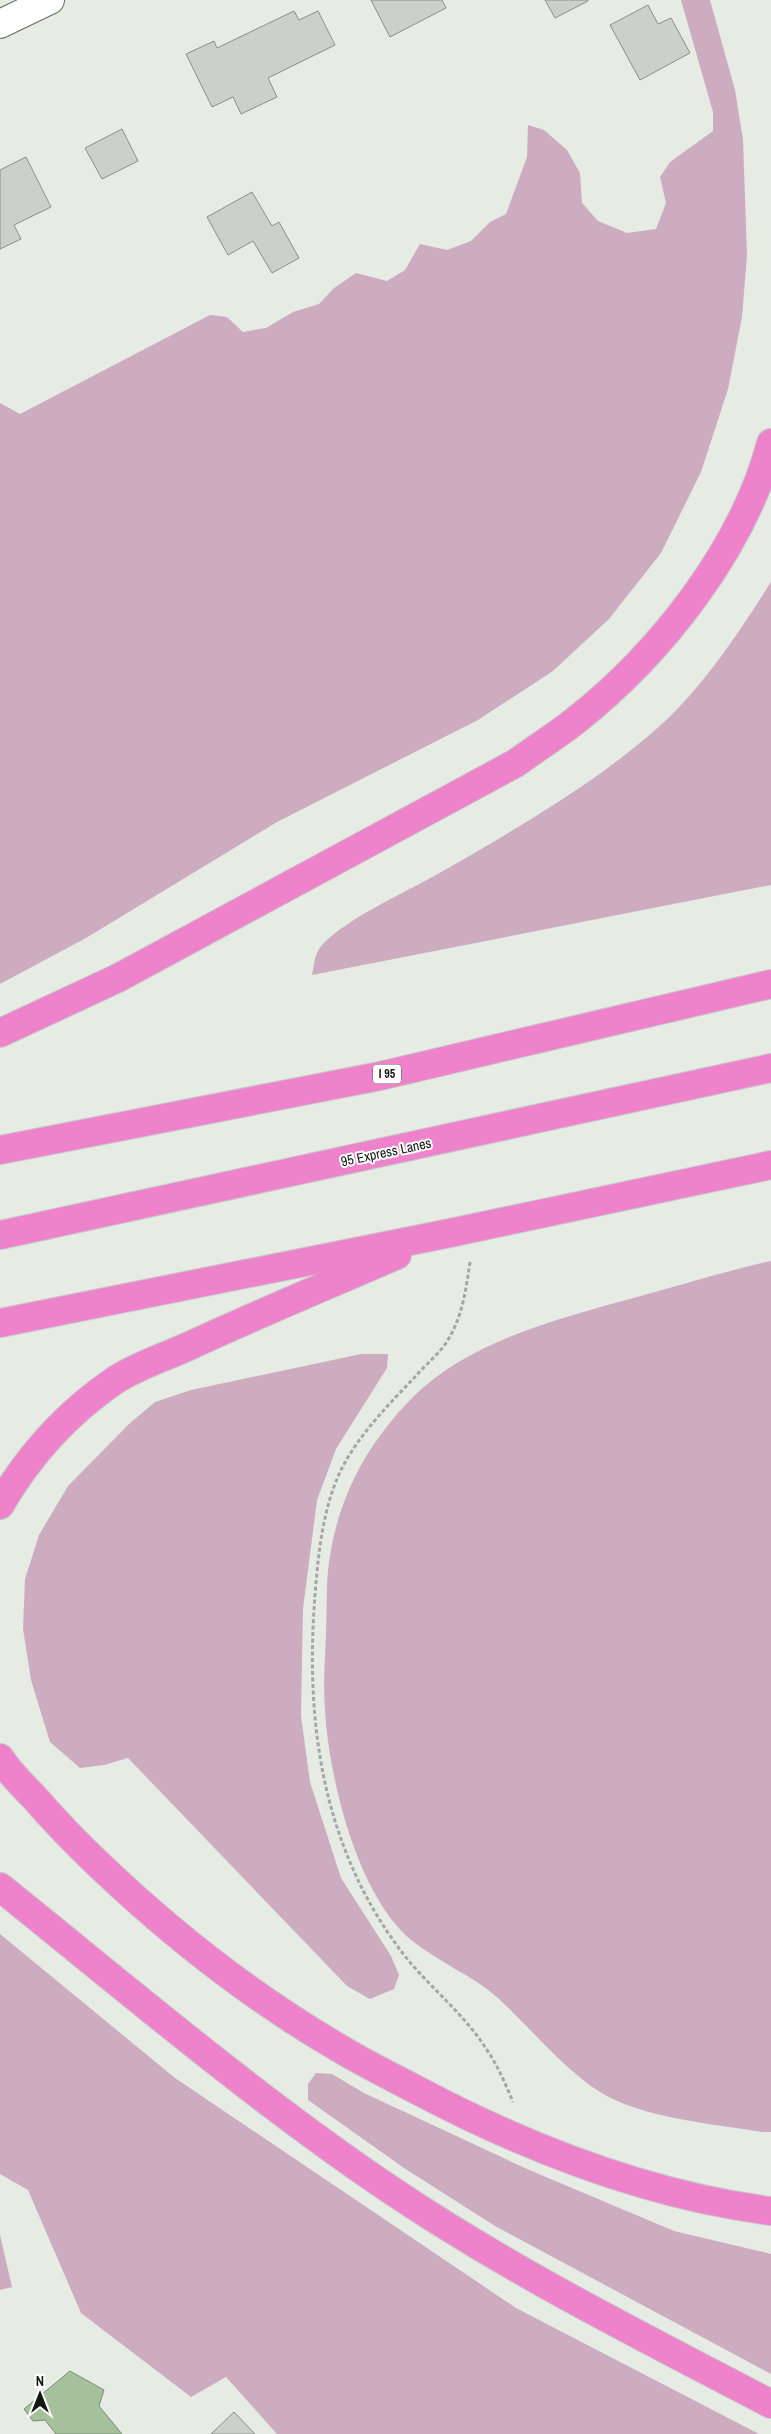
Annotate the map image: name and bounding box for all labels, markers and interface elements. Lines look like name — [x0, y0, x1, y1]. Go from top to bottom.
road number: I 95 — [373, 1064, 401, 1084]
street label: 95 Express Lanes — [339, 1134, 433, 1170]
north arrow — [15, 2369, 65, 2419]
text: N — [36, 2372, 44, 2390]

